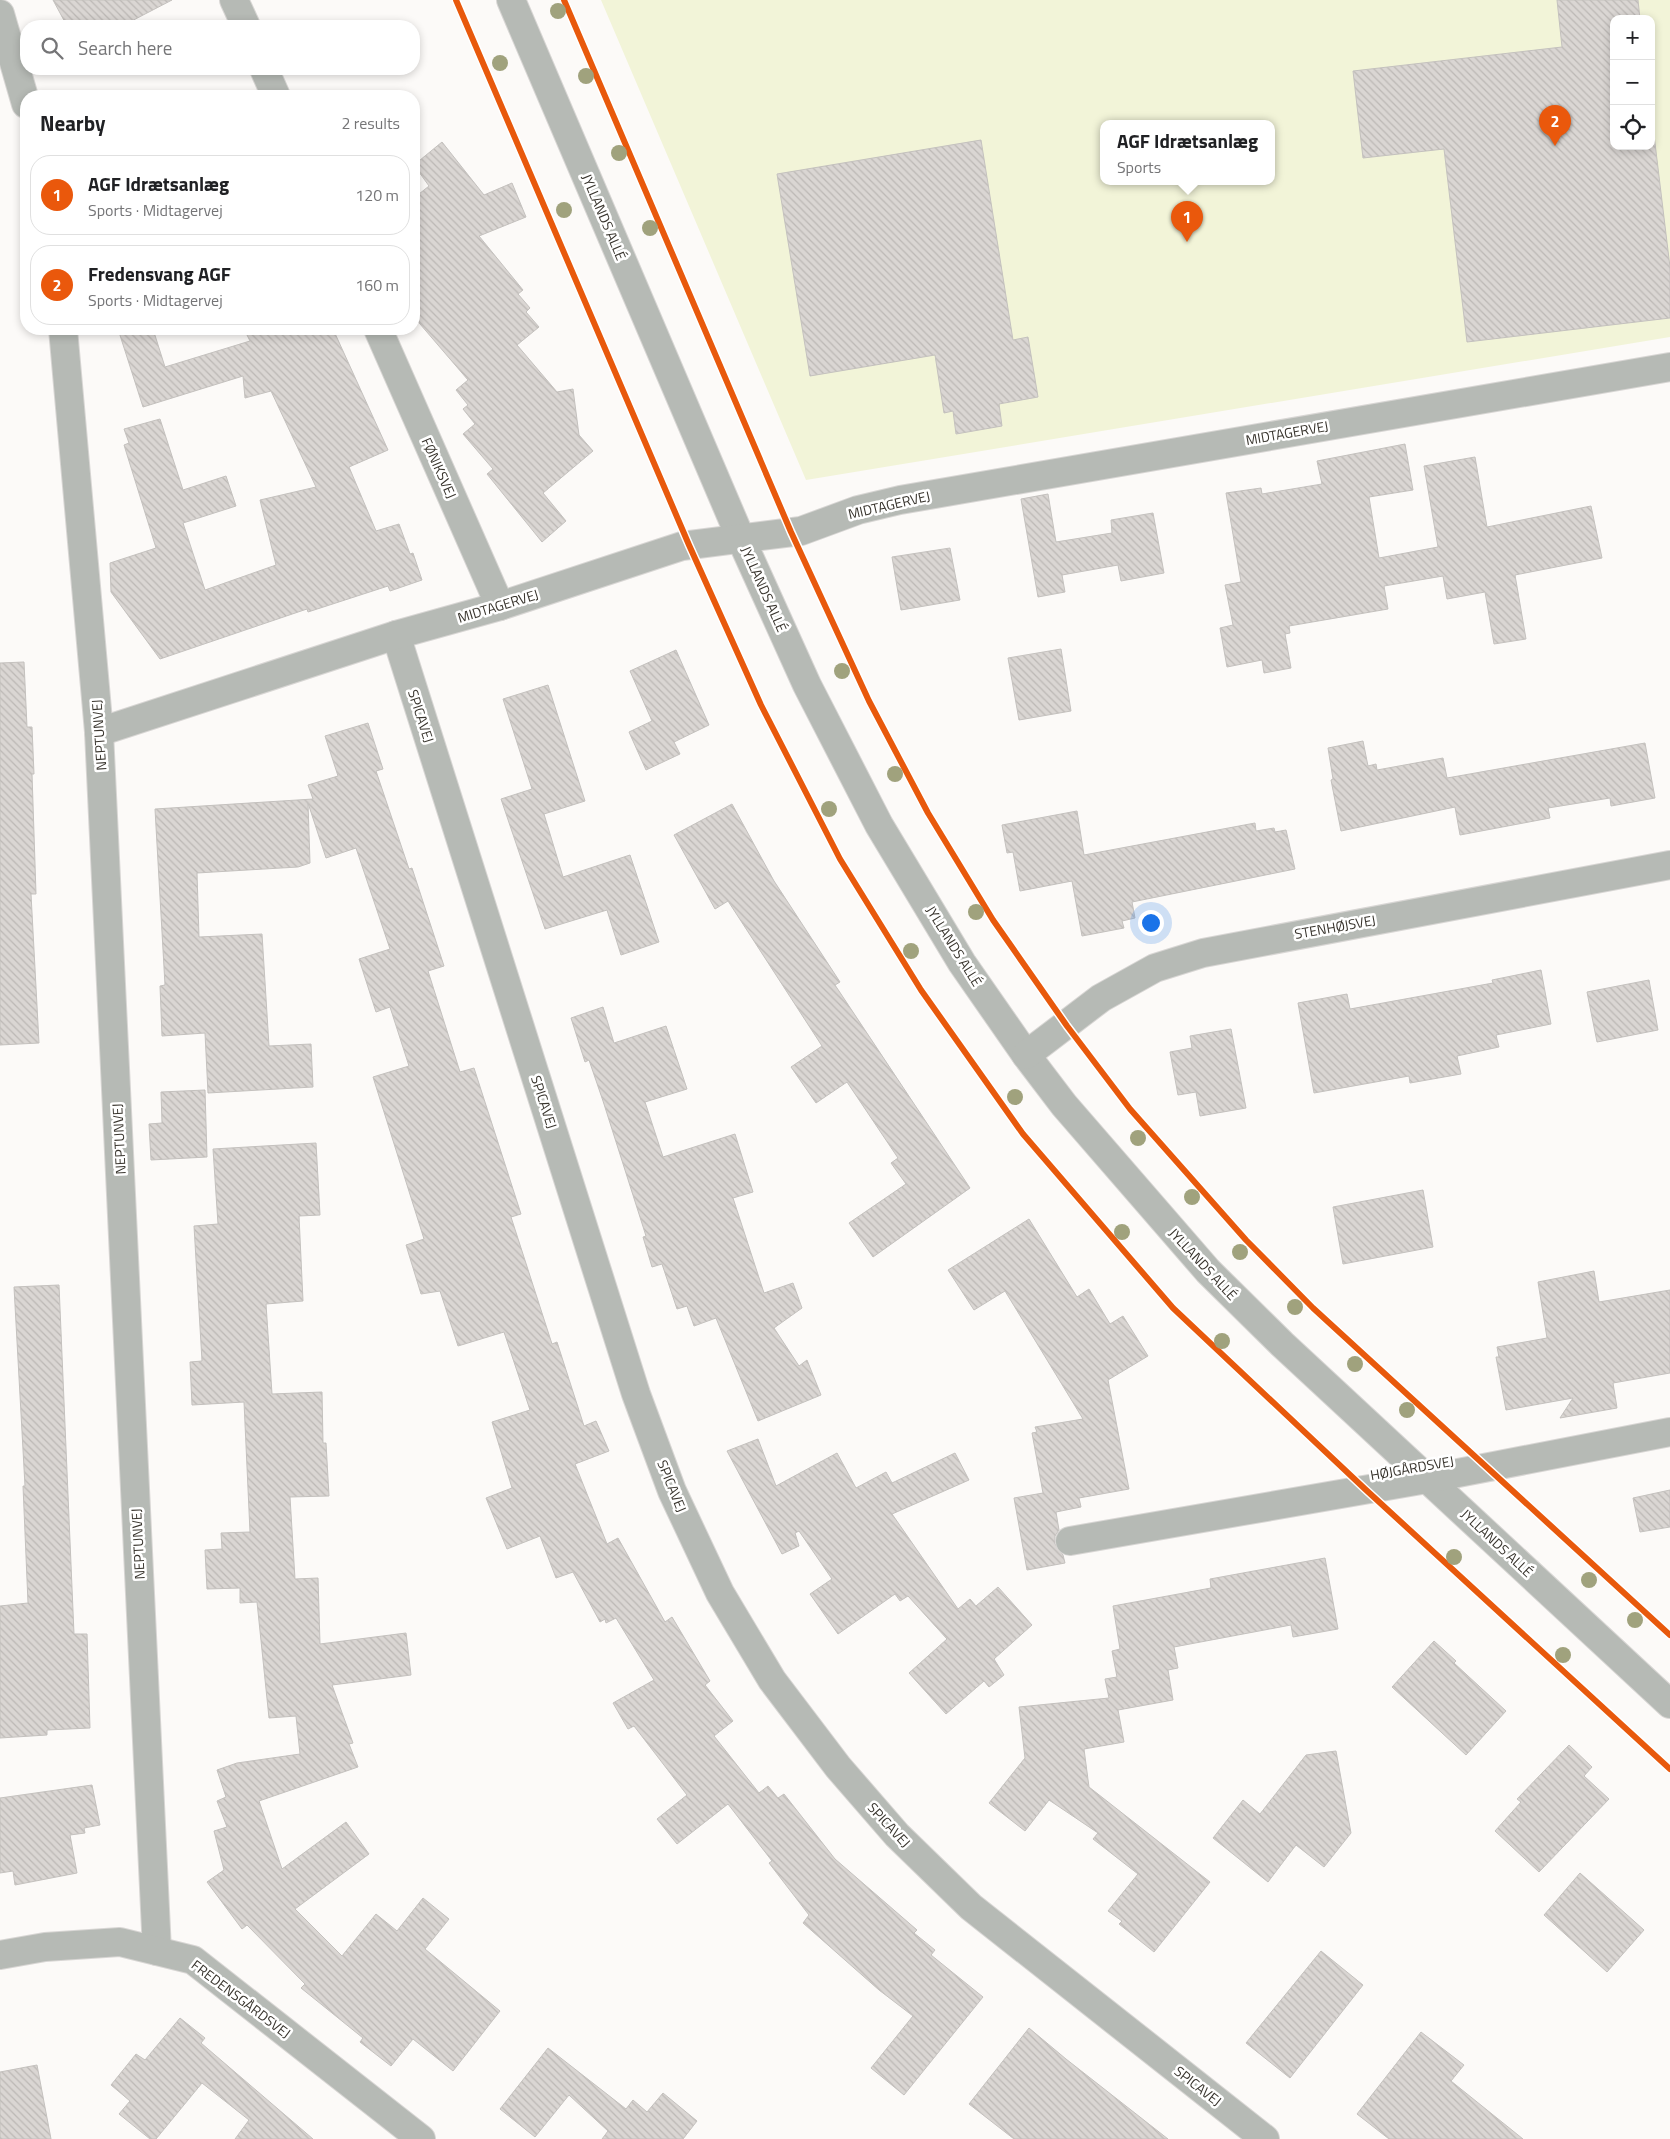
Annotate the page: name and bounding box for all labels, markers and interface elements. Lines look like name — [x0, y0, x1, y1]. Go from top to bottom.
map controls — [1610, 15, 1655, 150]
button: + — [1610, 15, 1655, 60]
search box — [20, 20, 420, 75]
text: Search here — [78, 33, 172, 62]
icon: search — [38, 34, 66, 62]
button: − — [1610, 60, 1655, 105]
pin: 2 — [1539, 105, 1571, 146]
button: locate — [1610, 105, 1655, 150]
text: Nearby — [40, 107, 105, 139]
text: 2 results — [341, 111, 400, 135]
popup — [1100, 120, 1275, 185]
text: AGF Idrætsanlæg — [1117, 126, 1258, 155]
text: Sports — [1117, 155, 1161, 179]
text: AGF Idrætsanlæg — [88, 169, 229, 198]
street label: JYLLANDS ALLÉ — [577, 170, 632, 263]
text: 1 — [53, 183, 61, 207]
text: 120 m — [355, 183, 399, 207]
text: Sports · Midtagervej — [88, 198, 223, 222]
pin: 1 — [1171, 201, 1203, 242]
text: Fredensvang AGF — [88, 259, 231, 288]
text: 2 — [53, 273, 61, 297]
text: 160 m — [355, 273, 399, 297]
text: Sports · Midtagervej — [88, 288, 223, 312]
street label: MIDTAGERVEJ — [1244, 415, 1330, 450]
street label: FØNIKSVEJ — [417, 434, 462, 502]
street label: MIDTAGERVEJ — [846, 485, 932, 524]
street label: JYLLANDS ALLÉ — [736, 543, 793, 635]
street label: MIDTAGERVEJ — [455, 583, 541, 628]
street label: SPICAVEJ — [403, 687, 440, 745]
street label: NEPTUNVEJ — [86, 699, 111, 771]
street label: JYLLANDS ALLÉ — [921, 901, 988, 991]
street label: STENHØJSVEJ — [1293, 909, 1377, 944]
your location — [1138, 910, 1164, 936]
street label: SPICAVEJ — [526, 1073, 563, 1131]
street label: NEPTUNVEJ — [106, 1103, 131, 1175]
street label: JYLLANDS ALLÉ — [1164, 1223, 1243, 1305]
street label: HØJGÅRDSVEJ — [1368, 1450, 1455, 1485]
street label: SPICAVEJ — [652, 1456, 692, 1515]
street label: JYLLANDS ALLÉ — [1457, 1504, 1538, 1582]
street label: NEPTUNVEJ — [125, 1508, 150, 1580]
street label: SPICAVEJ — [863, 1797, 916, 1852]
street label: FREDENSGÅRDSVEJ — [187, 1954, 295, 2043]
street label: SPICAVEJ — [1170, 2060, 1226, 2111]

